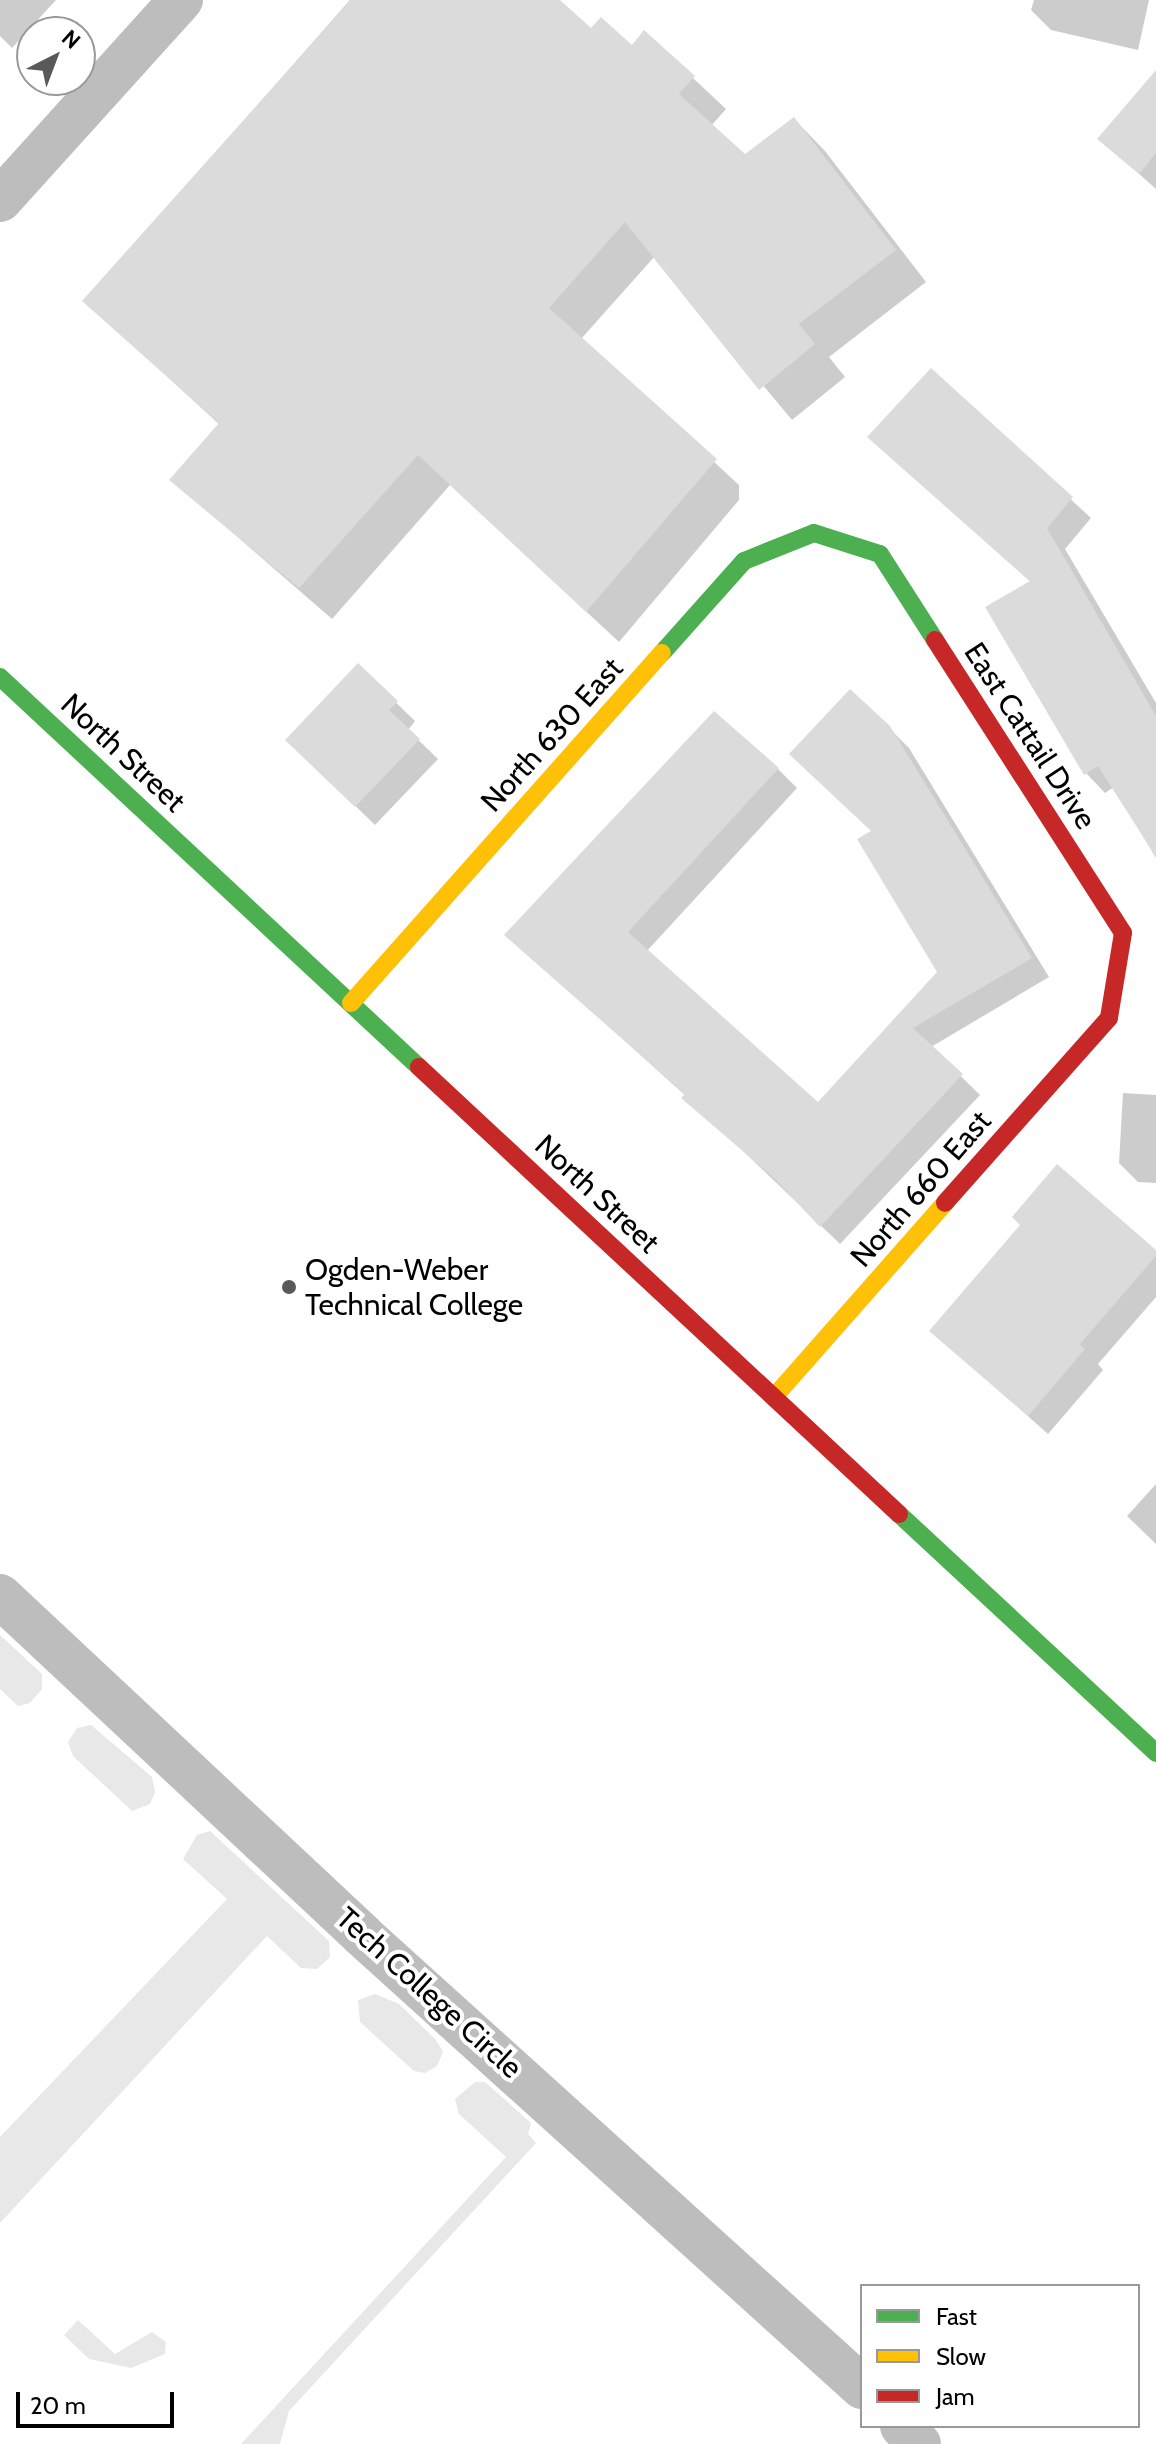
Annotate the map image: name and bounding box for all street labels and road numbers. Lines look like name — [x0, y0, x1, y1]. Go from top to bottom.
street label: East Cattail Drive — [956, 636, 1104, 836]
street label: North 630 East — [474, 651, 630, 819]
street label: North Street — [53, 686, 193, 820]
street label: North 660 East — [843, 1104, 999, 1274]
street label: North Street — [527, 1127, 667, 1261]
street label: Tech College Circle — [329, 1900, 529, 2086]

